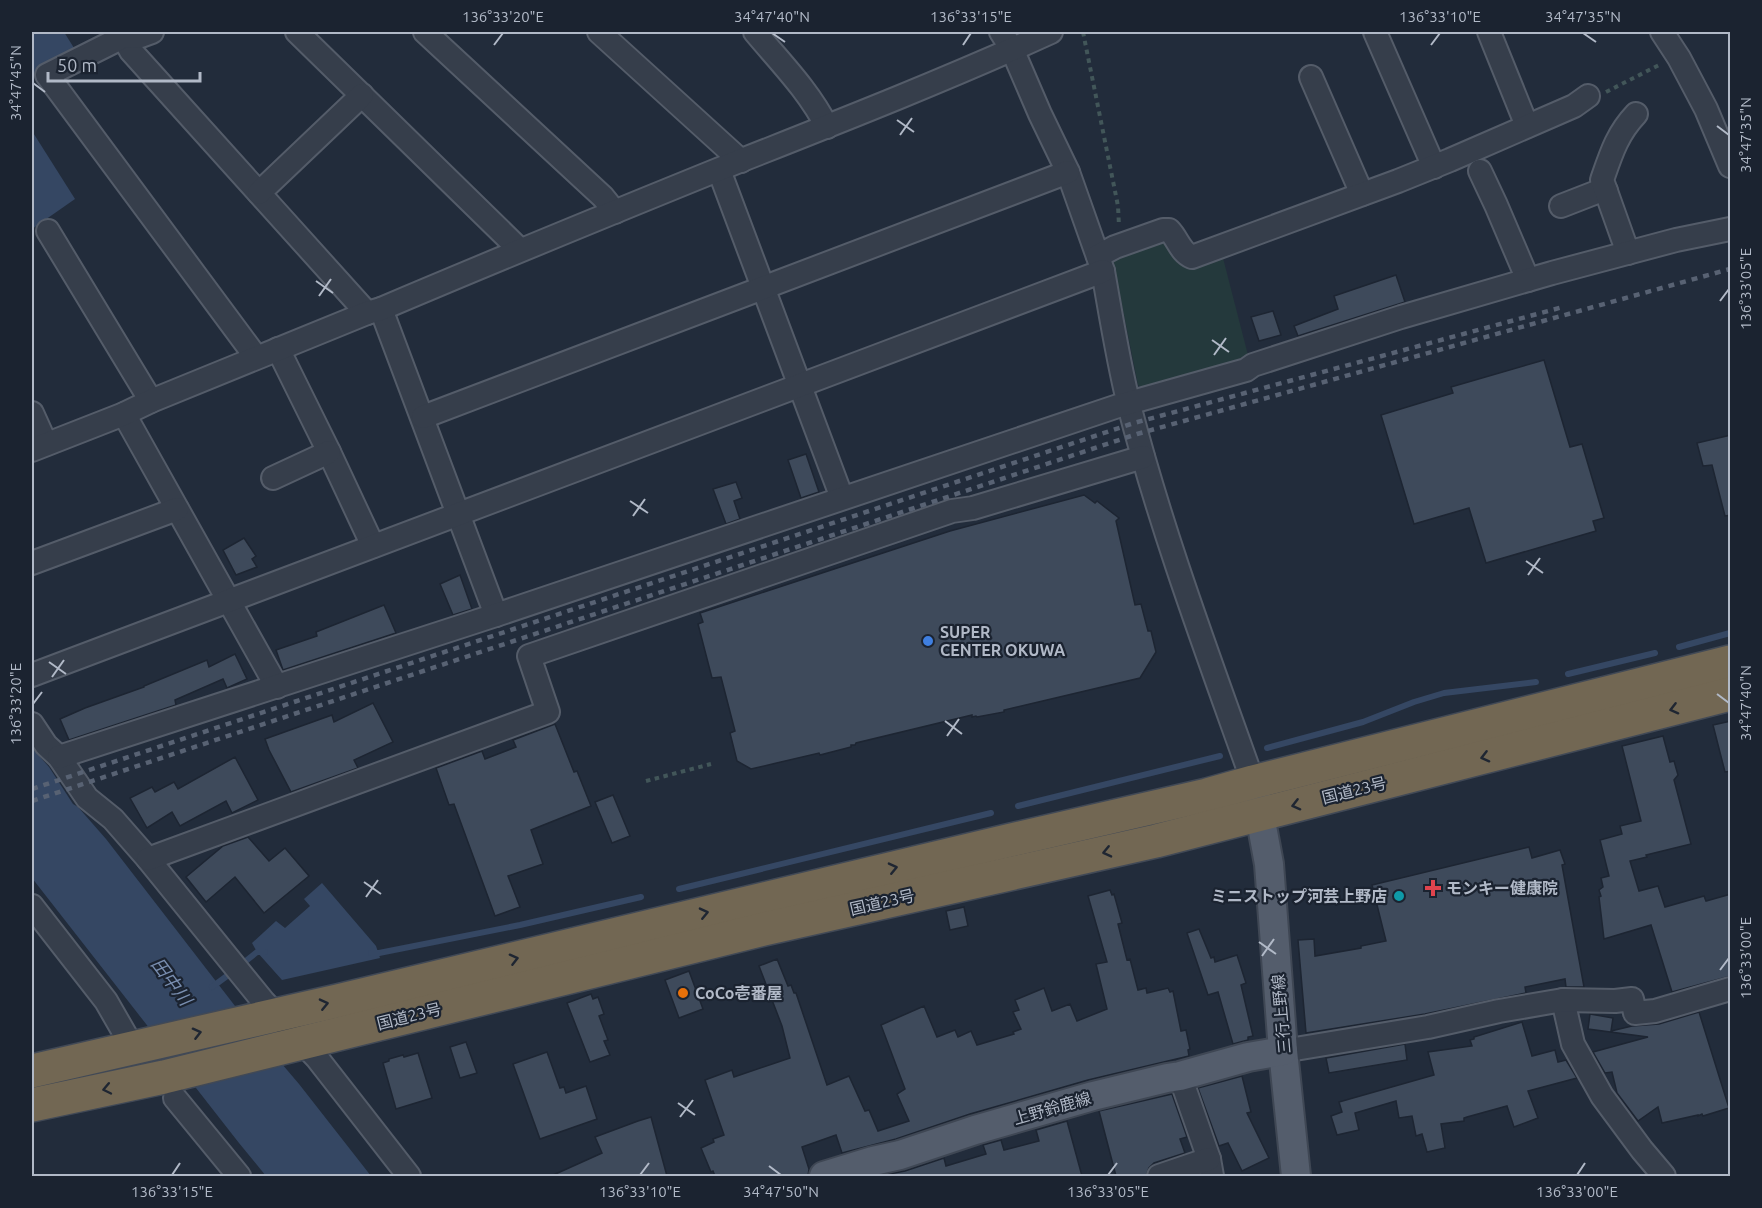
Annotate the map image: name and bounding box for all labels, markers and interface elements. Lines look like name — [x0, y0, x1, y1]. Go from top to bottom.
text: 136°33'20"E — [462, 8, 544, 25]
text: 34°47'40"N — [734, 8, 810, 25]
text: 136°33'15"E — [930, 8, 1012, 25]
text: 136°33'10"E — [1399, 8, 1481, 25]
text: 34°47'35"N — [1545, 8, 1621, 25]
text: 34°47'45"N — [7, 45, 24, 121]
scale bar — [48, 45, 200, 83]
text: 50 m — [57, 55, 97, 75]
text: 34°47'35"N — [1737, 97, 1754, 173]
text: 136°33'05"E — [1737, 248, 1754, 330]
place label: SUPER CENTER OKUWA — [940, 623, 1066, 659]
marker: SUPER CENTER OKUWA — [921, 634, 935, 648]
text: 136°33'20"E — [7, 663, 24, 745]
text: 34°47'40"N — [1737, 665, 1754, 741]
one-way arrow — [1669, 701, 1679, 714]
one-way arrow — [1480, 749, 1490, 762]
street label: 国道23号 — [1320, 773, 1388, 807]
one-way arrow — [1291, 797, 1301, 810]
one-way arrow — [1102, 845, 1112, 858]
one-way arrow — [888, 863, 898, 876]
marker: モンキー健康院 — [1424, 879, 1442, 897]
place label: モンキー健康院 — [1446, 879, 1558, 897]
street label: 国道23号 — [848, 886, 916, 918]
place label: ミニストップ河芸上野店 — [1211, 887, 1387, 905]
marker: ミニストップ河芸上野店 — [1392, 889, 1406, 903]
one-way arrow — [698, 908, 708, 921]
text: 136°33'00"E — [1737, 917, 1754, 999]
water label: 田中川 — [148, 953, 197, 1010]
one-way arrow — [509, 953, 519, 966]
street label: 三行上野線 — [1269, 973, 1293, 1055]
place label: CoCo壱番屋 — [695, 984, 782, 1002]
marker: CoCo壱番屋 — [676, 986, 690, 1000]
one-way arrow — [319, 998, 329, 1011]
street label: 国道23号 — [375, 999, 443, 1033]
one-way arrow — [192, 1027, 202, 1040]
one-way arrow — [102, 1082, 112, 1095]
street label: 上野鈴鹿線 — [1011, 1088, 1093, 1128]
text: 136°33'15"E — [131, 1183, 213, 1200]
text: 136°33'10"E — [599, 1183, 681, 1200]
text: 34°47'50"N — [743, 1183, 819, 1200]
text: 136°33'05"E — [1067, 1183, 1149, 1200]
text: 136°33'00"E — [1536, 1183, 1618, 1200]

